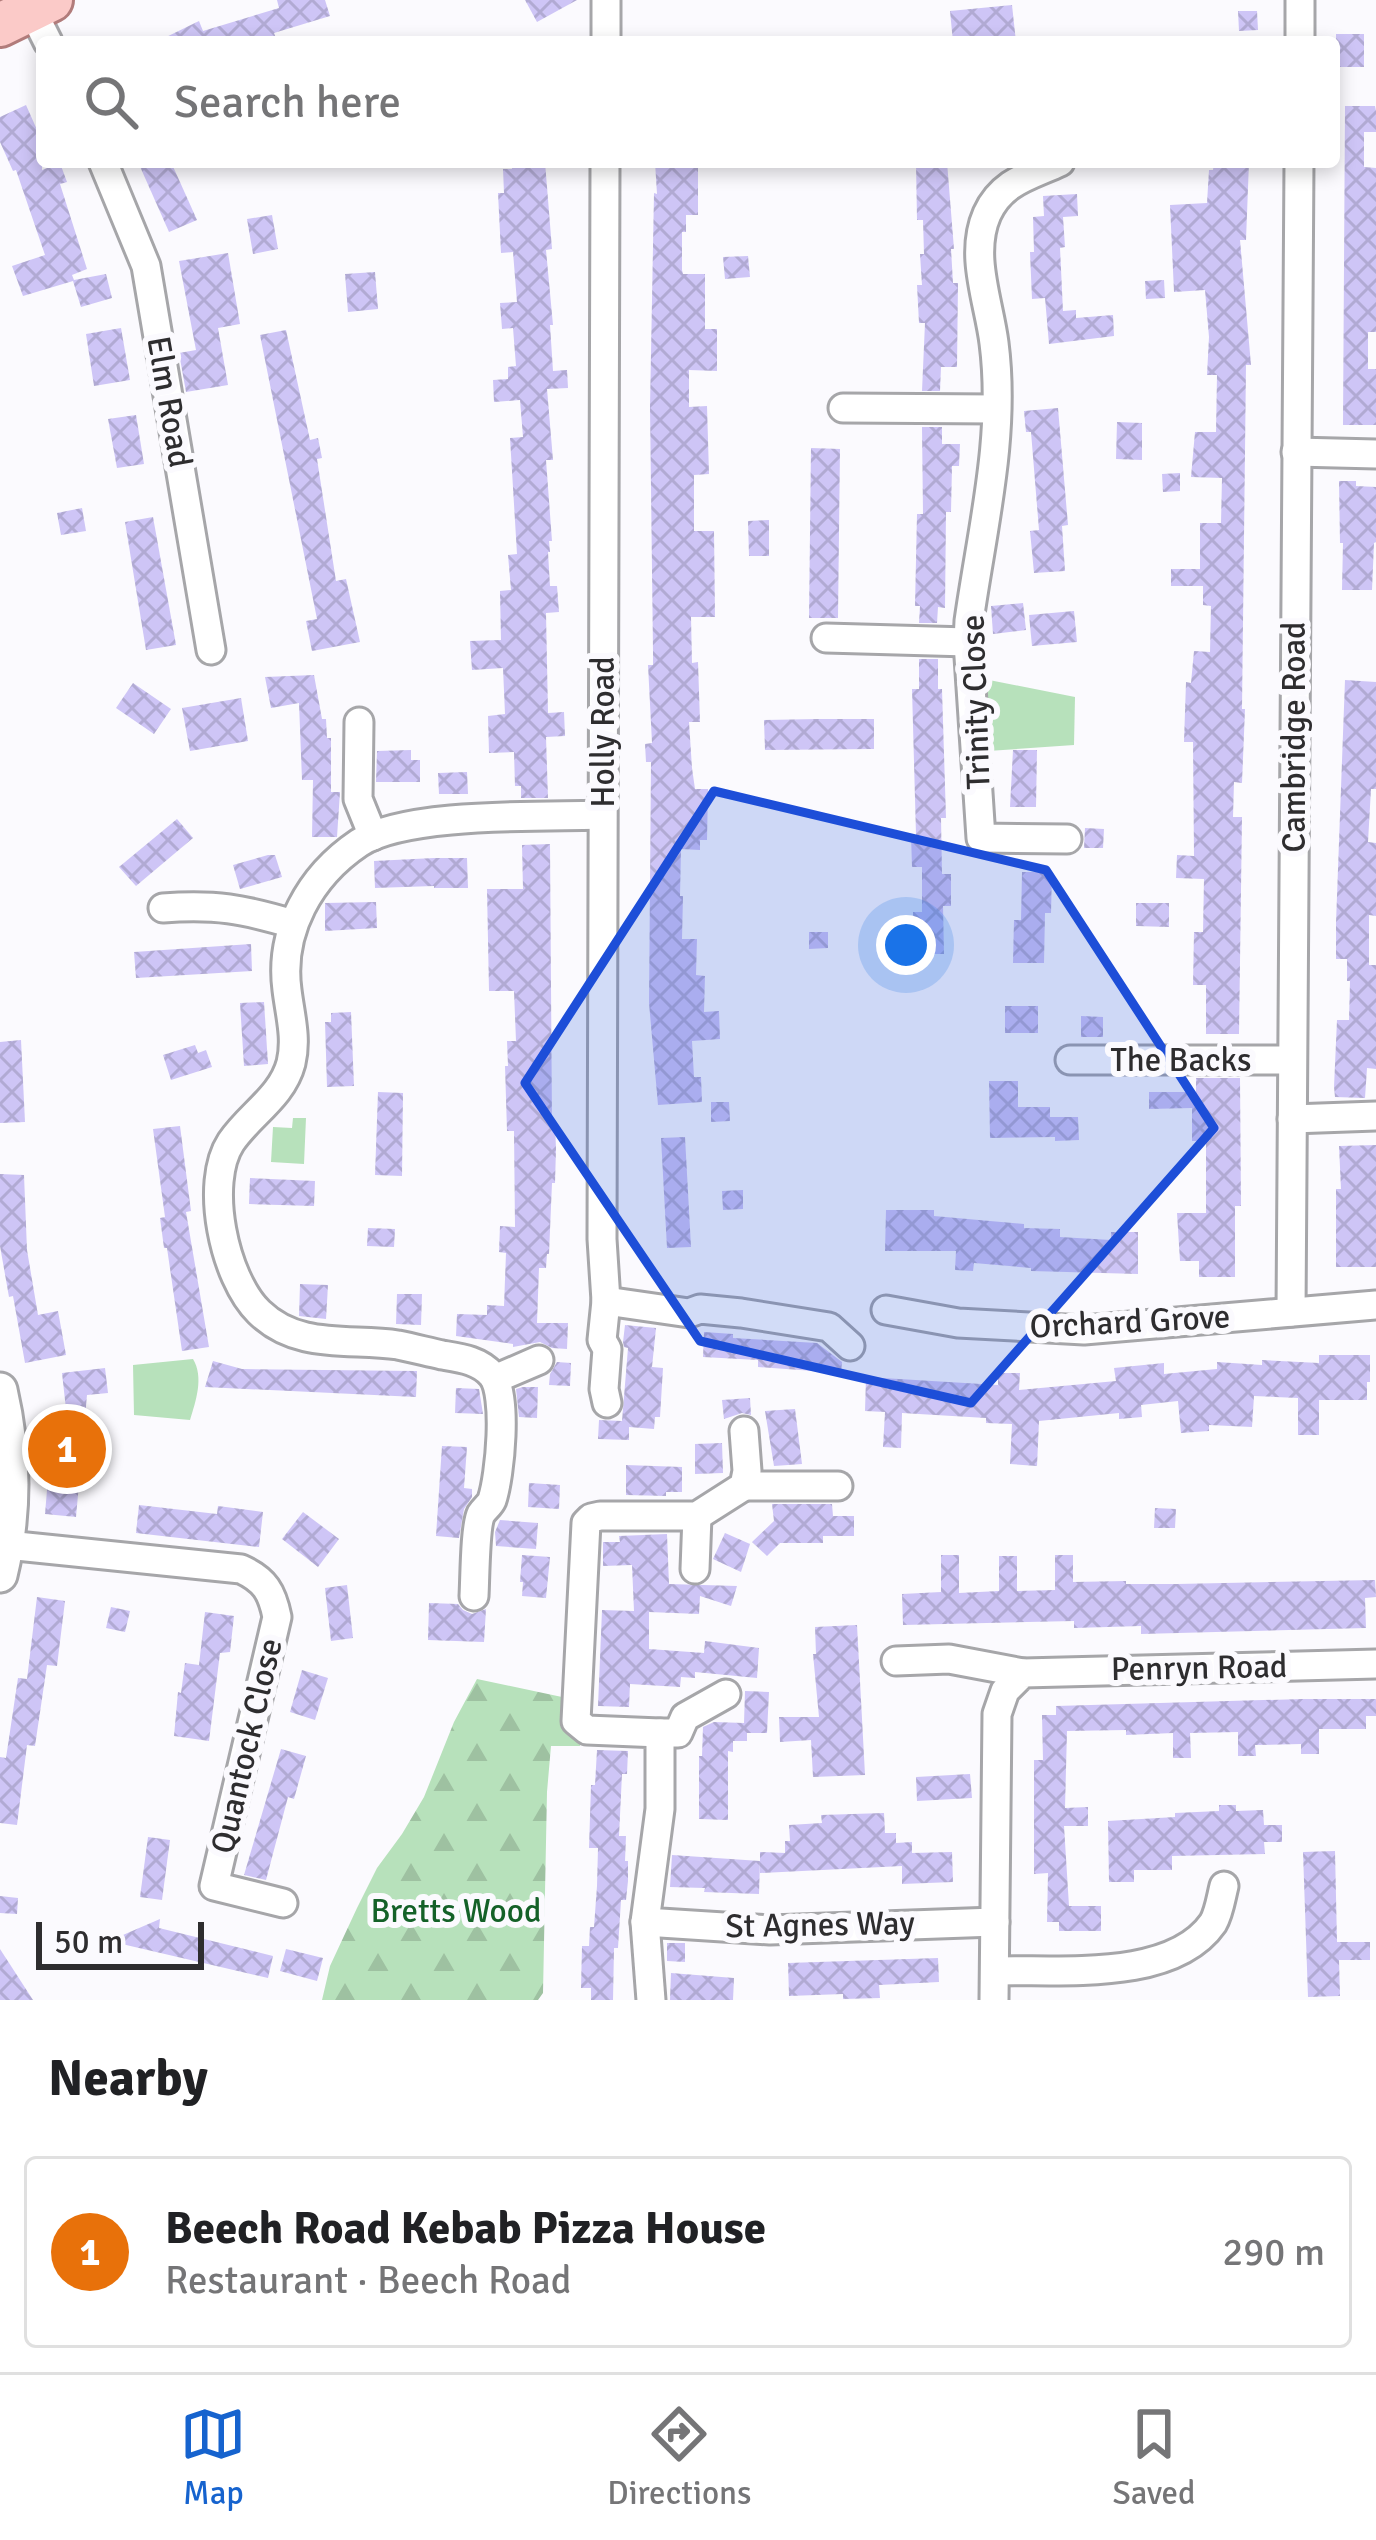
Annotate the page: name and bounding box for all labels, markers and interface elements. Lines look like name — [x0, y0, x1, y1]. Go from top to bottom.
search box — [36, 36, 1340, 168]
icon: search — [78, 69, 144, 135]
text: Search here — [174, 75, 401, 130]
street label: Elm Road — [137, 333, 201, 471]
street label: Trinity Close — [952, 614, 1000, 790]
street label: Cambridge Road — [1274, 621, 1315, 853]
street label: Holly Road — [583, 656, 624, 808]
your location — [876, 915, 936, 975]
street label: The Backs — [1110, 1040, 1252, 1081]
street label: Orchard Grove — [1029, 1296, 1231, 1348]
pin: 1 — [28, 1404, 106, 1494]
street label: Quantock Close — [202, 1634, 292, 1858]
street label: Penryn Road — [1110, 1646, 1288, 1690]
park label: Bretts Wood — [371, 1891, 541, 1932]
street label: St Agnes Way — [725, 1903, 916, 1947]
scale bar — [36, 1916, 204, 1969]
text: 50 m — [54, 1922, 123, 1963]
text: Nearby — [48, 2047, 208, 2110]
text: Beech Road Kebab Pizza House — [165, 2201, 766, 2256]
text: 1 — [79, 2228, 101, 2276]
text: 290 m — [1222, 2228, 1325, 2276]
text: Restaurant · Beech Road — [165, 2256, 571, 2304]
tab: Map — [180, 2401, 246, 2514]
tab: Directions — [607, 2401, 752, 2514]
tab: Saved — [1112, 2401, 1196, 2514]

